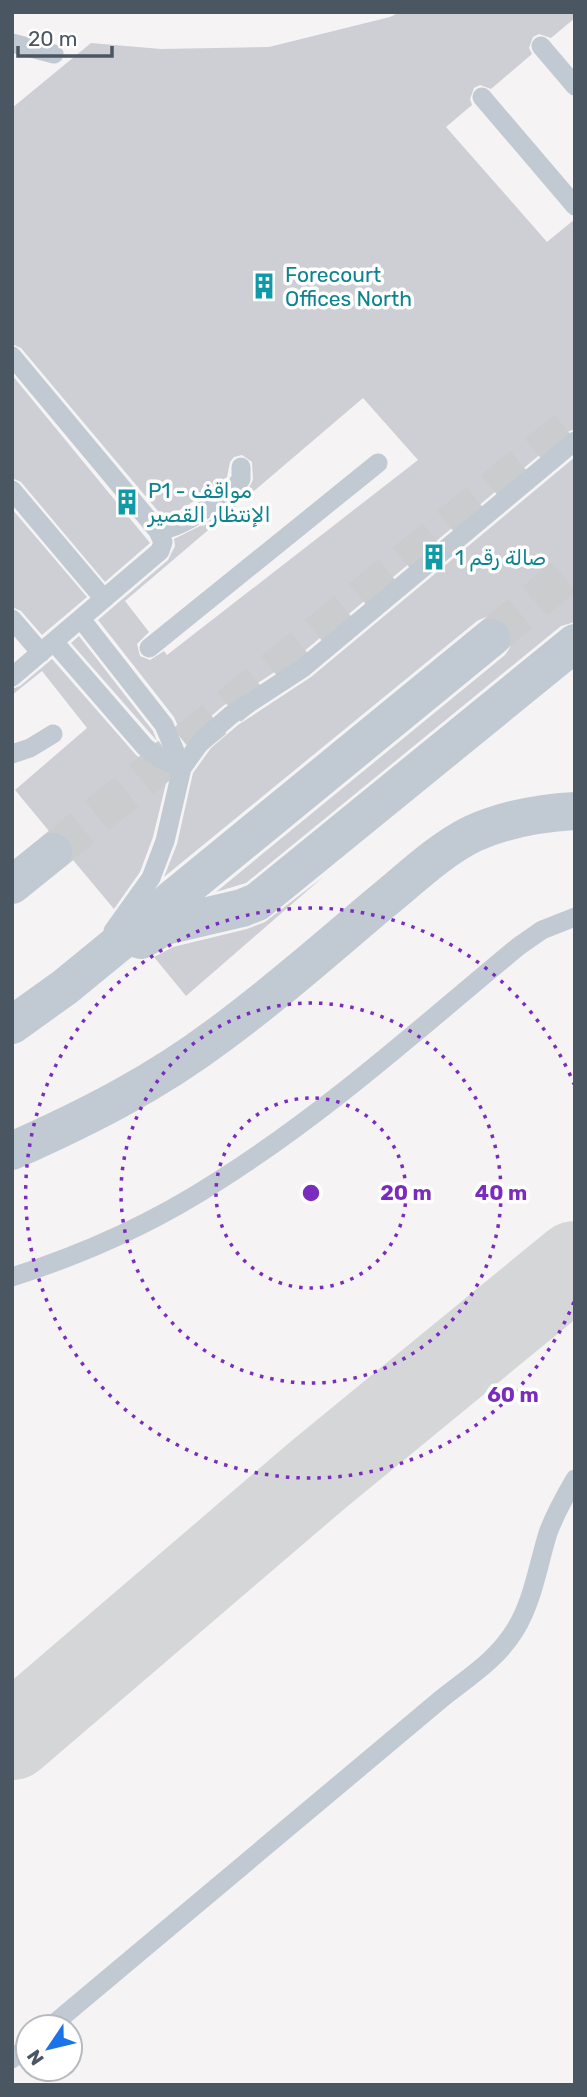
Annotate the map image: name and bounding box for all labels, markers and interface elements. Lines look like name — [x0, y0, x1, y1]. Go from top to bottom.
scale bar — [18, 14, 112, 58]
text: 20 m — [28, 26, 77, 51]
place label: Forecourt Offices North — [285, 262, 412, 311]
building icon: Forecourt Offices North — [249, 271, 279, 301]
place label: P1 - مواقف الإنتظار القصير — [146, 478, 270, 528]
building icon: P1 - مواقف الإنتظار القصير — [112, 487, 142, 517]
building icon: صالة رقم 1 — [419, 542, 449, 572]
place label: صالة رقم 1 — [455, 545, 546, 572]
text: 20 m — [380, 1180, 432, 1205]
text: 40 m — [475, 1180, 527, 1205]
centre of rings — [299, 1181, 323, 1205]
text: 60 m — [487, 1382, 539, 1407]
north arrow — [14, 2013, 84, 2083]
text: N — [22, 2045, 49, 2070]

